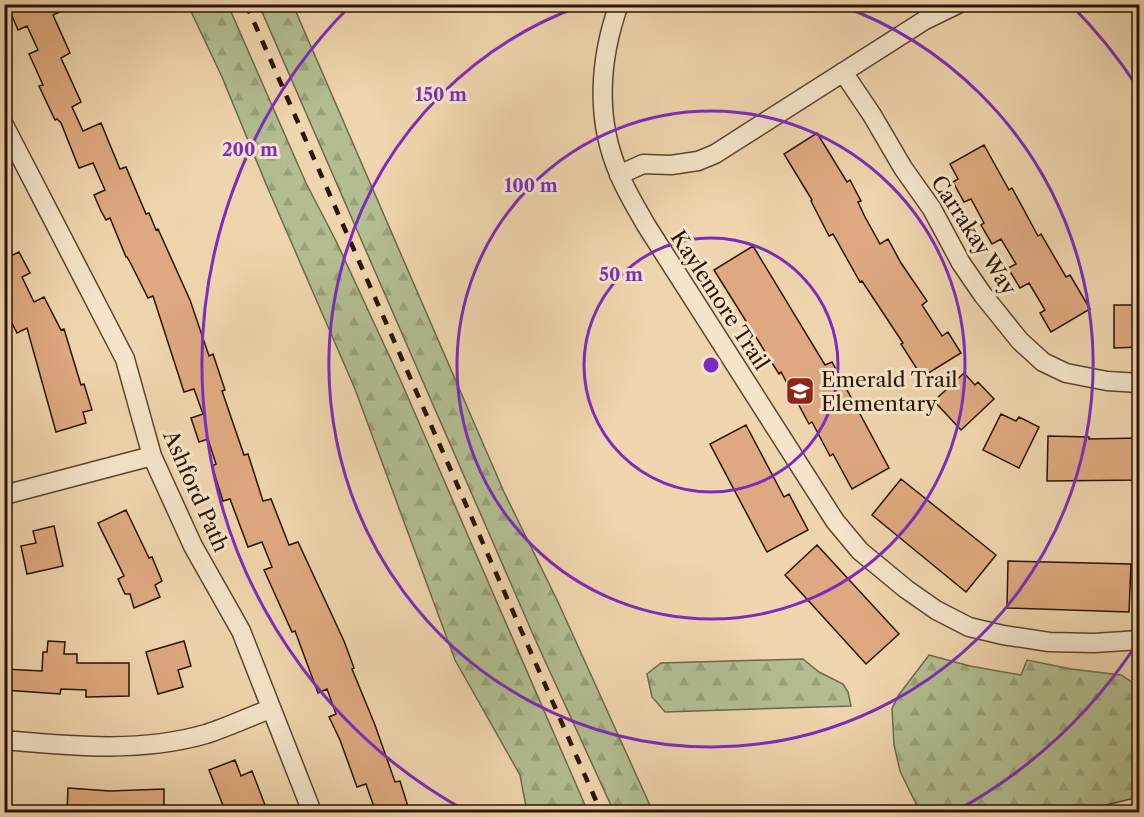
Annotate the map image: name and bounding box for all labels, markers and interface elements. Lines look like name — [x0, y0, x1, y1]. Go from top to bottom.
text: 150 m — [415, 84, 467, 106]
text: 200 m — [222, 139, 278, 161]
street label: Carrakay Way — [926, 171, 1022, 300]
text: 100 m — [504, 175, 558, 197]
street label: Kaylemore Trail — [666, 226, 774, 374]
text: 50 m — [599, 264, 643, 286]
centre of rings — [701, 355, 721, 375]
place label: Emerald Trail Elementary — [821, 367, 958, 416]
school or university icon: Emerald Trail Elementary — [784, 375, 816, 407]
street label: Ashford Path — [158, 426, 234, 556]

